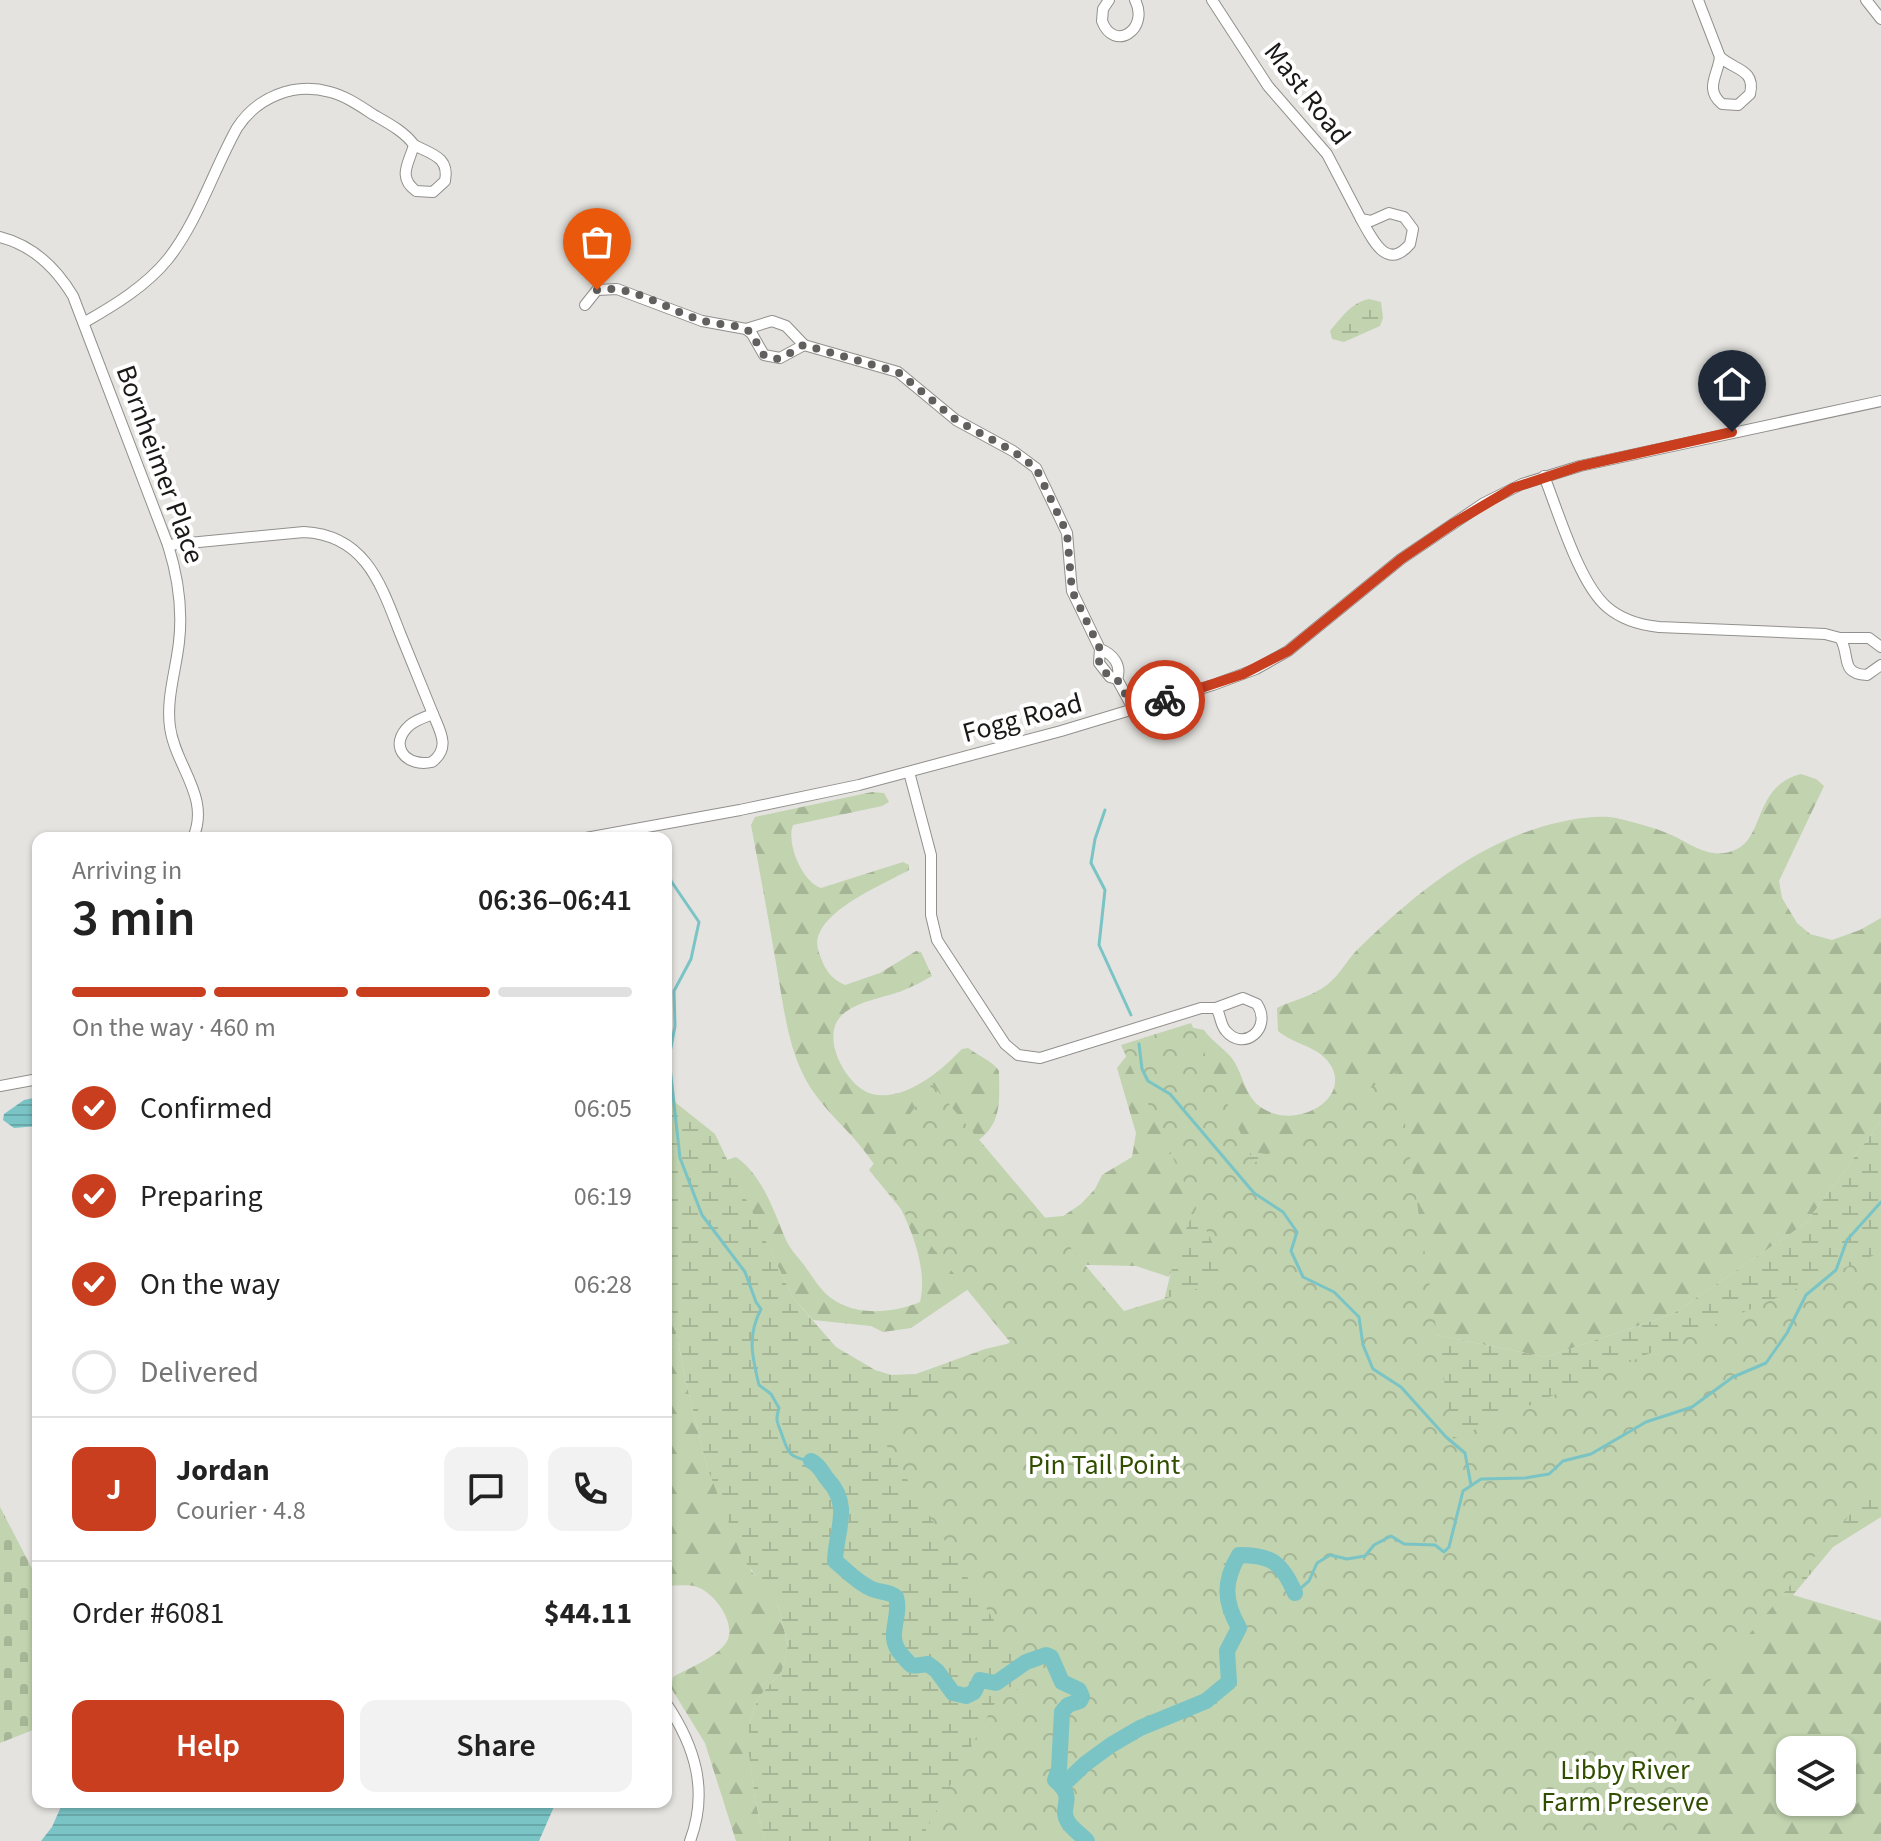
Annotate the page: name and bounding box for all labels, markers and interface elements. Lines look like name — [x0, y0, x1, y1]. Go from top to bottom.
street label: Mast Road — [1254, 34, 1360, 154]
pin — [563, 208, 631, 290]
icon: bag — [575, 220, 619, 264]
pin — [1698, 350, 1766, 432]
street label: Bornheimer Place — [106, 360, 214, 569]
icon: home — [1710, 362, 1754, 406]
courier — [1125, 660, 1205, 740]
icon: bike — [1143, 678, 1187, 722]
street label: Fogg Road — [958, 683, 1087, 753]
text: Arriving in — [72, 852, 182, 889]
text: 06:36–06:41 — [478, 879, 632, 922]
text: 3 min — [72, 882, 196, 956]
text: On the way · 460 m — [72, 1009, 276, 1046]
icon: check — [72, 1086, 116, 1130]
text: Confirmed — [140, 1087, 273, 1130]
text: 06:05 — [574, 1090, 632, 1127]
icon: check — [72, 1174, 116, 1218]
text: Preparing — [140, 1175, 263, 1218]
text: 06:19 — [574, 1178, 632, 1215]
icon: check — [72, 1262, 116, 1306]
text: On the way — [140, 1263, 280, 1306]
text: 06:28 — [574, 1266, 632, 1303]
text: Delivered — [140, 1351, 259, 1394]
park label: Pin Tail Point — [1028, 1445, 1181, 1485]
button: chat — [444, 1447, 528, 1531]
button: phone — [548, 1447, 632, 1531]
text: Jordan — [176, 1449, 270, 1492]
text: J — [106, 1468, 122, 1511]
text: Courier · 4.8 — [176, 1492, 306, 1529]
text: Order #6081 — [72, 1592, 225, 1635]
text: $44.11 — [544, 1592, 632, 1635]
button: Help — [72, 1700, 344, 1792]
button: Share — [360, 1700, 632, 1792]
map controls — [1776, 1736, 1856, 1816]
button: layers — [1776, 1736, 1856, 1816]
park label: Libby River Farm Preserve — [1541, 1750, 1709, 1822]

